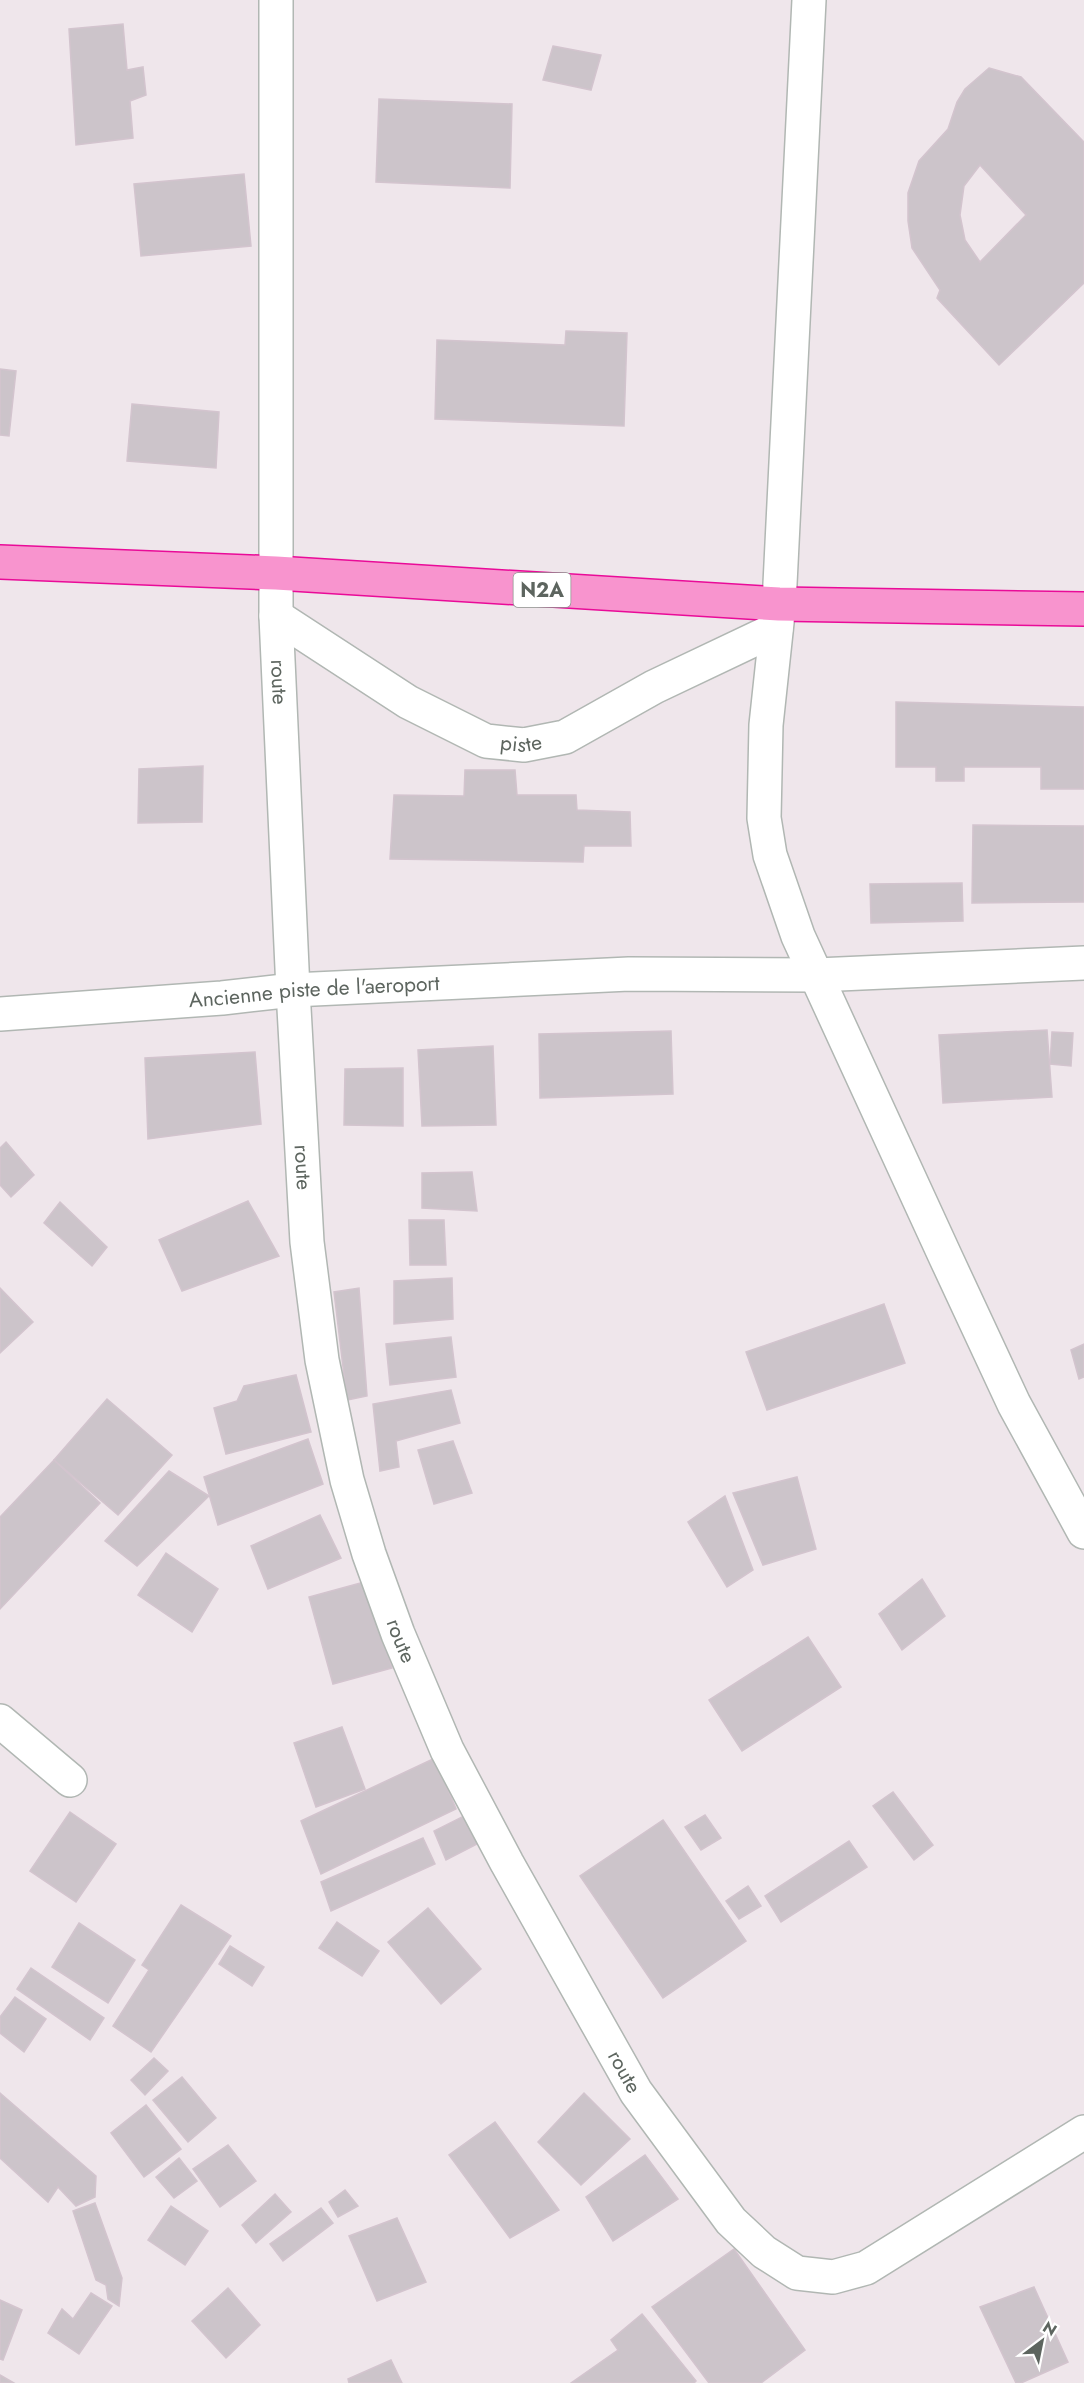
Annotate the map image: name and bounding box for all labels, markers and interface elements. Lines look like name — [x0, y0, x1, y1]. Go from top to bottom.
road number: N2A — [514, 573, 570, 607]
street label: route — [263, 659, 295, 705]
street label: piste — [499, 727, 545, 760]
street label: Ancienne piste de l'aeroport — [188, 968, 440, 1015]
street label: route — [287, 1144, 319, 1191]
street label: route — [379, 1615, 424, 1668]
street label: route — [600, 2045, 649, 2099]
north arrow — [1012, 2311, 1072, 2371]
text: N — [1038, 2316, 1061, 2342]

